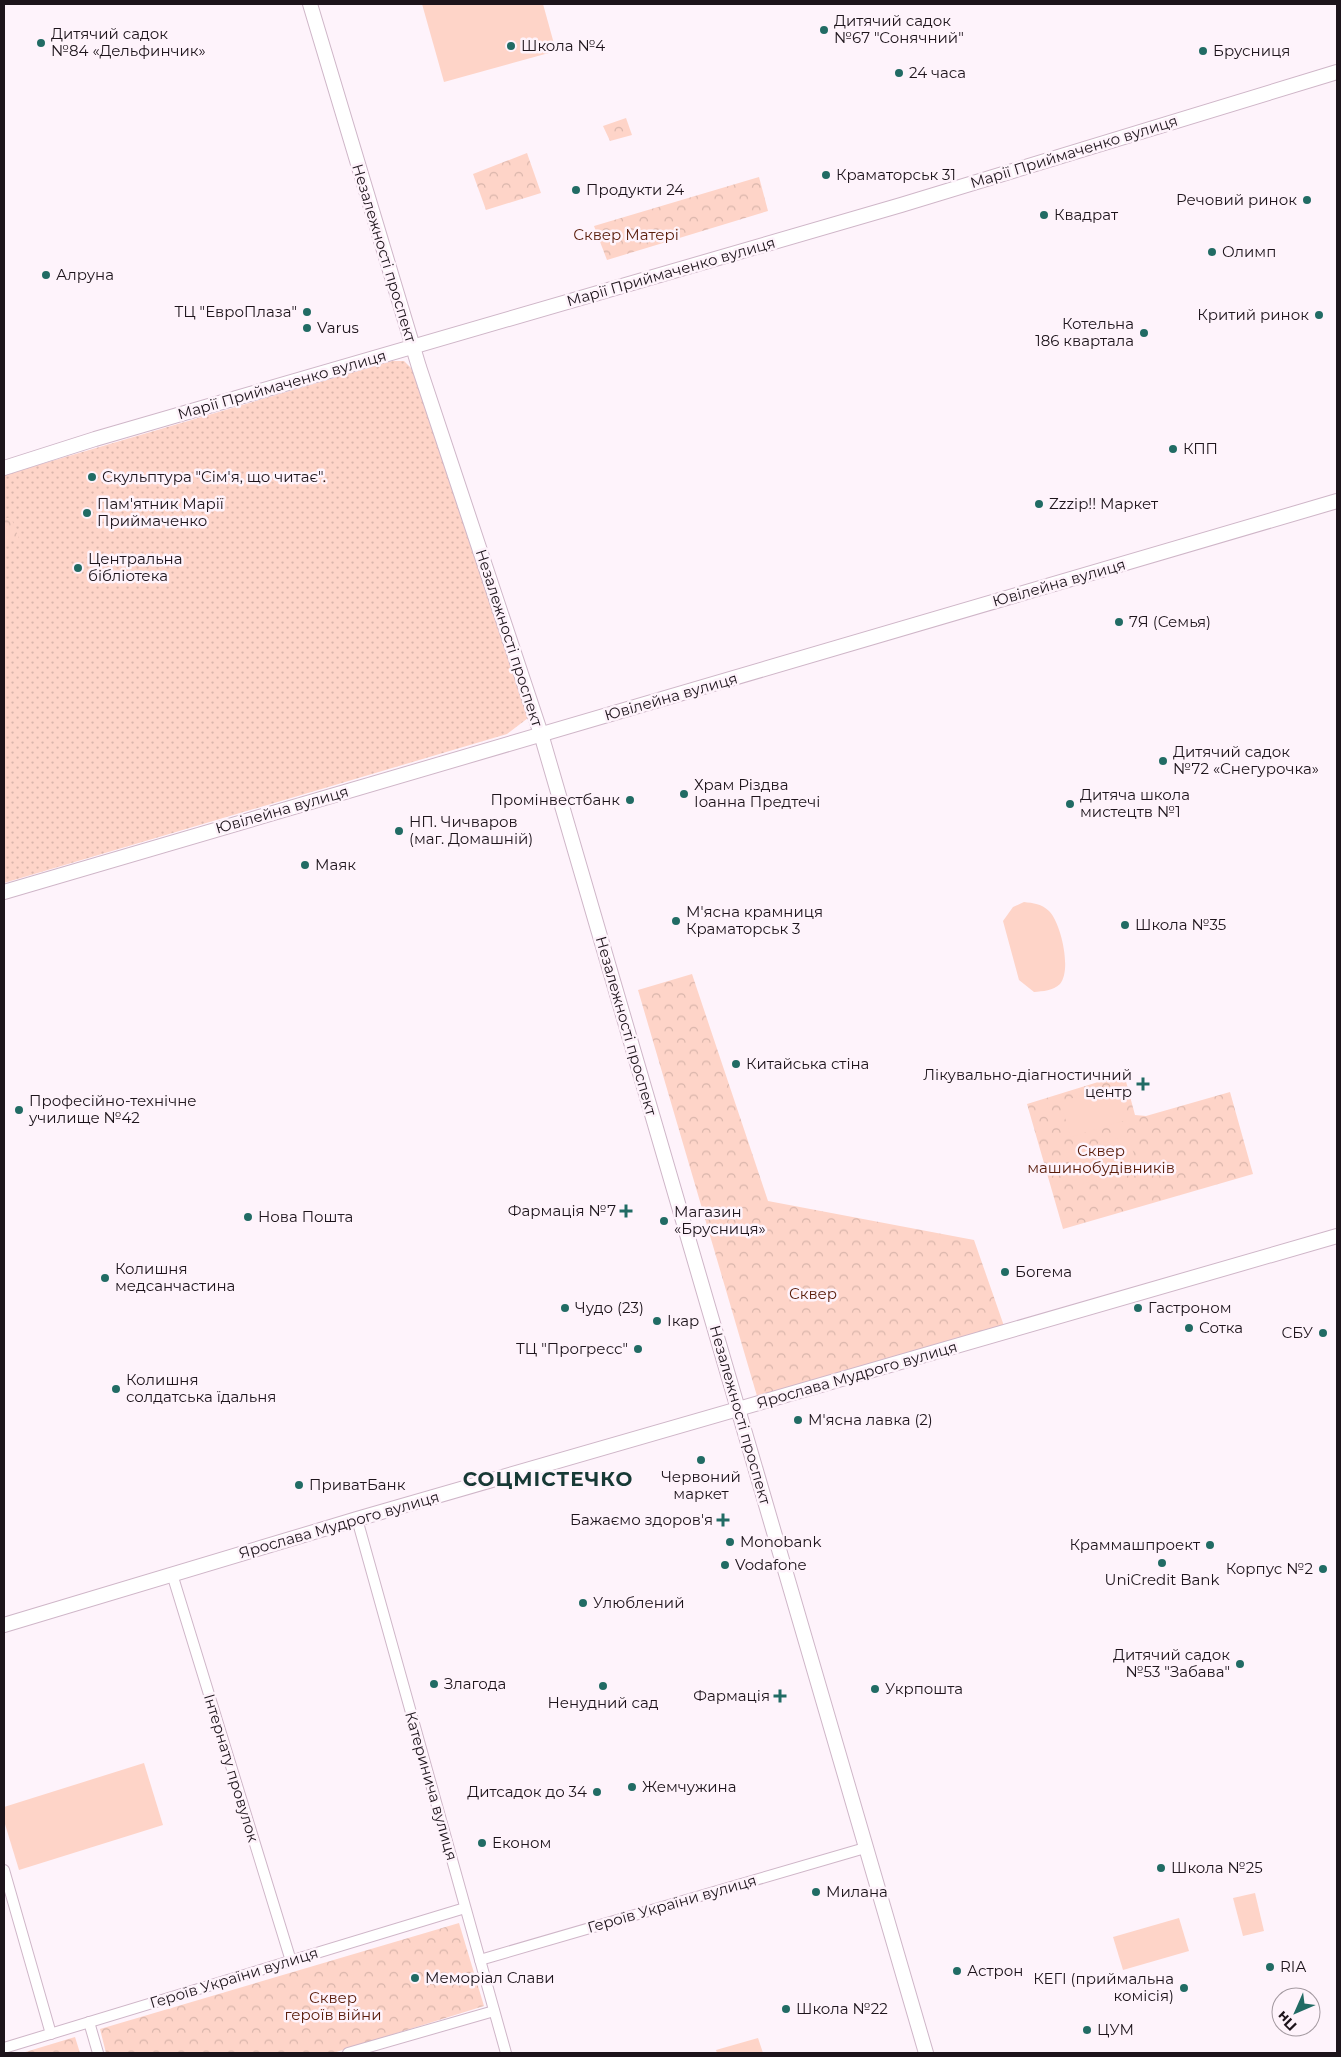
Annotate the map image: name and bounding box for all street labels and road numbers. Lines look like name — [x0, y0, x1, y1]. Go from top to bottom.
street label: Марії Приймаченко вулиця — [968, 111, 1180, 192]
street label: Незалежності проспект — [348, 161, 421, 345]
street label: Марії Приймаченко вулиця — [564, 233, 777, 310]
street label: Марії Приймаченко вулиця — [175, 346, 388, 423]
street label: Незалежності проспект — [472, 547, 547, 730]
street label: Ювілейна вулиця — [990, 554, 1128, 611]
street label: Ювілейна вулиця — [602, 668, 740, 725]
street label: Ювілейна вулиця — [213, 781, 351, 838]
street label: Незалежності проспект — [592, 934, 661, 1119]
street label: Незалежності проспект — [706, 1323, 775, 1508]
street label: Ярослава Мудрого вулиця — [754, 1337, 959, 1412]
street label: Ярослава Мудрого вулиця — [236, 1487, 441, 1562]
street label: Інтернату провулок — [200, 1691, 263, 1845]
street label: Катеринича вулиця — [401, 1709, 462, 1863]
street label: Героїв України вулиця — [585, 1870, 759, 1937]
street label: Героїв України вулиця — [147, 1943, 320, 2012]

